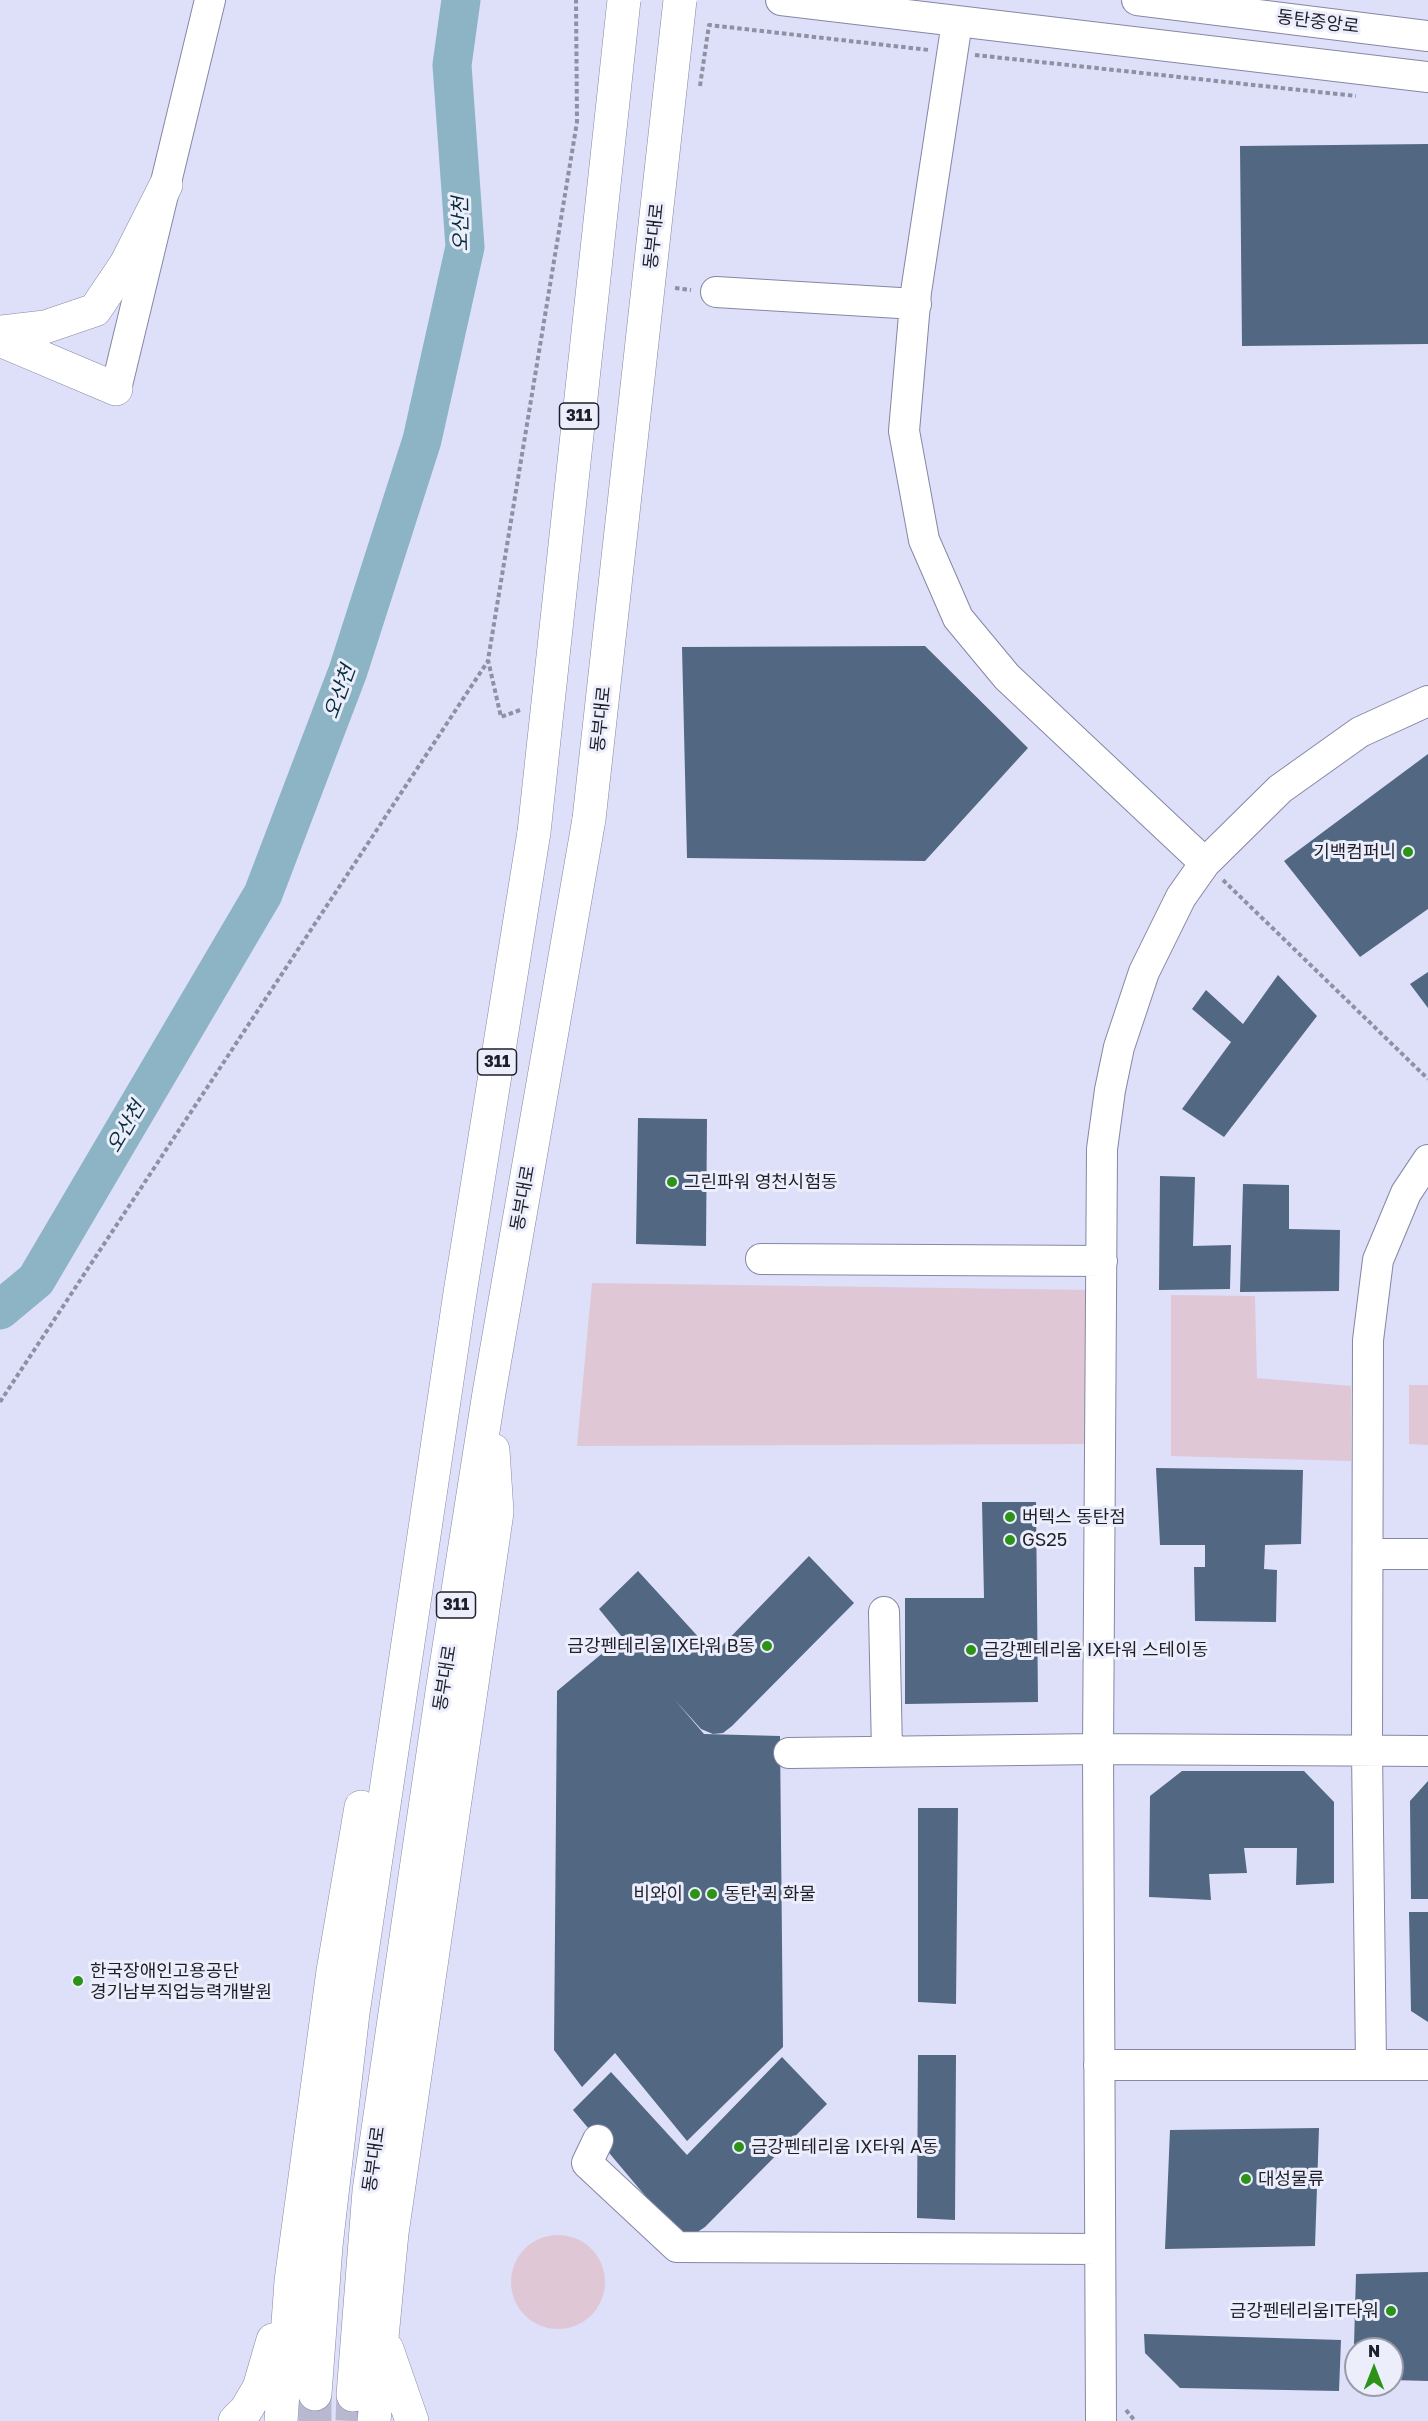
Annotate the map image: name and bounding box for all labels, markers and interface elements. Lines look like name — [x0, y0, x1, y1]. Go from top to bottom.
street label: 동탄중앙로 — [1276, 6, 1360, 38]
water label: 오산천 — [449, 196, 473, 252]
street label: 동부대로 — [640, 202, 668, 270]
road number: 311 — [560, 403, 598, 429]
water label: 오산천 — [319, 662, 361, 722]
street label: 동부대로 — [587, 685, 615, 753]
place label: 기백컴퍼니 — [1313, 841, 1396, 863]
marker: 기백컴퍼니 — [1401, 845, 1415, 859]
road number: 311 — [478, 1049, 516, 1075]
water label: 오산천 — [102, 1097, 150, 1157]
street label: 동부대로 — [507, 1164, 539, 1232]
place label: 그린파워 영천시험동 — [684, 1171, 838, 1193]
marker: 그린파워 영천시험동 — [665, 1175, 679, 1189]
place label: 버텍스 동탄점 — [1022, 1506, 1126, 1528]
marker: 버텍스 동탄점 — [1003, 1510, 1017, 1524]
place label: GS25 — [1022, 1529, 1067, 1551]
marker: GS25 — [1003, 1533, 1017, 1547]
road number: 311 — [436, 1592, 476, 1618]
place label: 금강펜테리움 IX타워 B동 — [567, 1635, 755, 1657]
marker: 금강펜테리움 IX타워 B동 — [760, 1639, 774, 1653]
place label: 금강펜테리움 IX타워 스테이동 — [983, 1639, 1208, 1661]
marker: 금강펜테리움 IX타워 스테이동 — [964, 1643, 978, 1657]
street label: 동부대로 — [429, 1644, 461, 1712]
place label: 비와이 — [633, 1883, 683, 1905]
place label: 동탄 퀵 화물 — [724, 1883, 816, 1905]
marker: 비와이 — [688, 1887, 702, 1901]
marker: 동탄 퀵 화물 — [705, 1887, 719, 1901]
place label: 한국장애인고용공단 경기남부직업능력개발원 — [90, 1960, 272, 2002]
marker: 한국장애인고용공단 경기남부직업능력개발원 — [71, 1974, 85, 1988]
street label: 동부대로 — [359, 2125, 389, 2193]
place label: 금강펜테리움 IX타워 A동 — [751, 2136, 939, 2158]
marker: 금강펜테리움 IX타워 A동 — [732, 2140, 746, 2154]
place label: 대성물류 — [1258, 2168, 1324, 2190]
marker: 대성물류 — [1239, 2172, 1253, 2186]
place label: 금강펜테리움IT타워 — [1230, 2300, 1379, 2322]
marker: 금강펜테리움IT타워 — [1384, 2304, 1398, 2318]
north arrow — [1344, 2337, 1404, 2397]
text: N — [1368, 2341, 1380, 2361]

